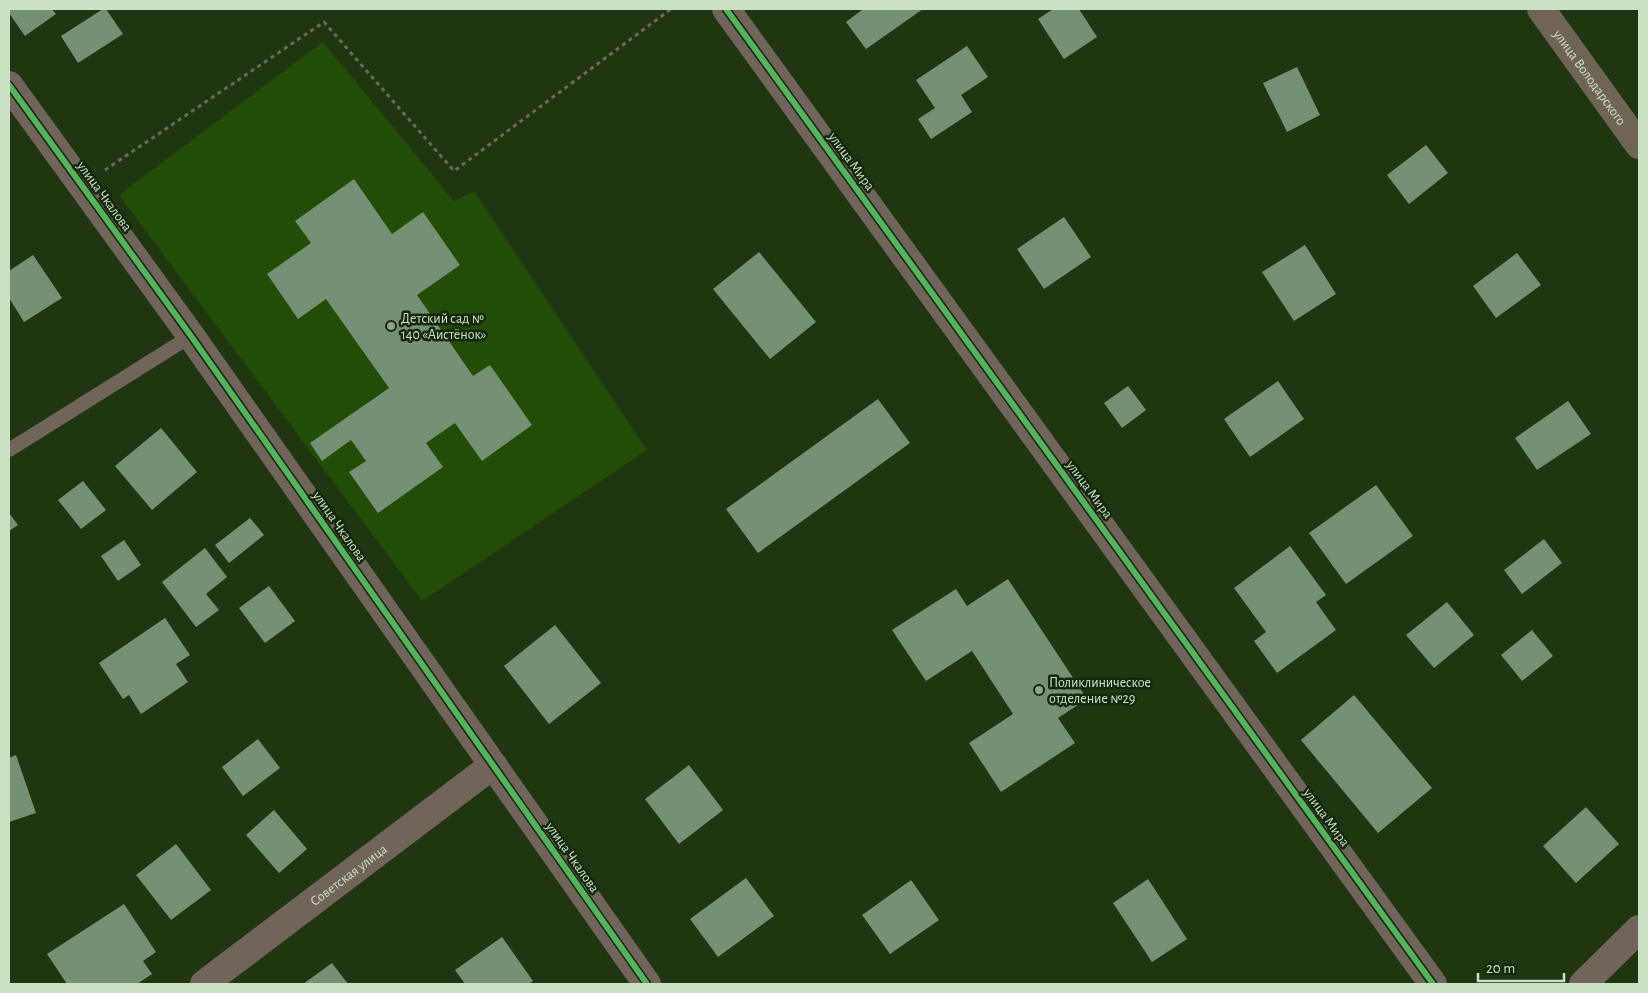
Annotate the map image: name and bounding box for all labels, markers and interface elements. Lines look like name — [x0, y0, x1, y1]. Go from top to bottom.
street label: улица Володарского — [1550, 27, 1628, 128]
street label: улица Мира — [825, 129, 877, 194]
street label: улица Чкалова — [74, 158, 134, 234]
place label: Детский сад № 140 «Аистёнок» — [401, 312, 486, 342]
marker: Детский сад № 140 «Аистёнок» — [385, 320, 397, 332]
street label: улица Мира — [1063, 457, 1115, 522]
street label: улица Чкалова — [309, 488, 369, 565]
place label: Поликлиническое отделение №29 — [1049, 676, 1151, 706]
marker: Поликлиническое отделение №29 — [1033, 684, 1045, 696]
street label: улица Мира — [1300, 785, 1352, 850]
street label: улица Чкалова — [542, 819, 602, 896]
street label: Советская улица — [308, 842, 390, 909]
scale bar — [1478, 950, 1564, 982]
text: 20 m — [1486, 961, 1515, 976]

